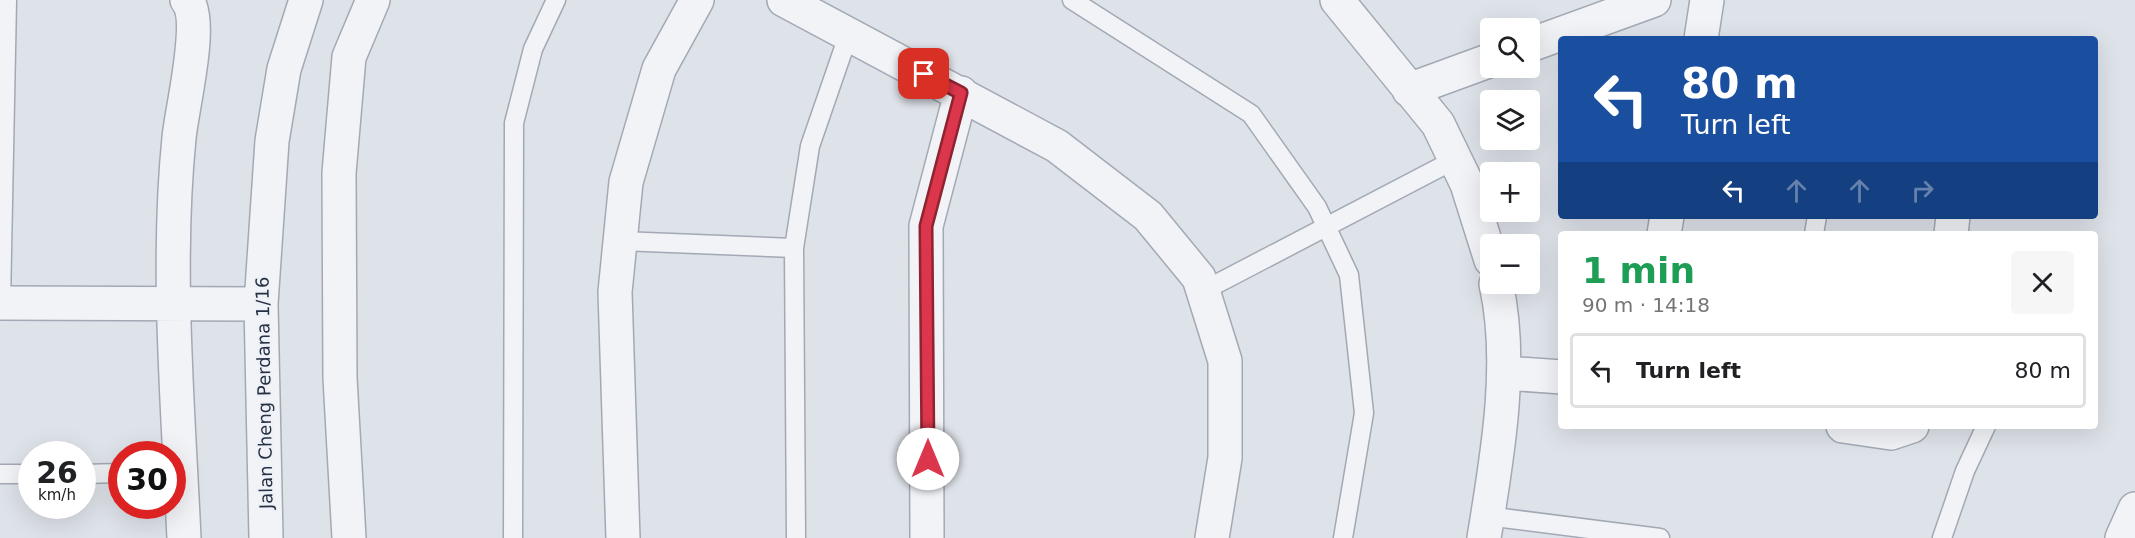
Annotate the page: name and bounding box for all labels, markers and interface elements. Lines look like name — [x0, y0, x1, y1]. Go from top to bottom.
map controls — [1480, 18, 1540, 294]
button: search — [1480, 18, 1540, 78]
pin — [898, 48, 949, 99]
icon: arrive — [907, 57, 940, 90]
text: 80 m — [1681, 59, 1798, 108]
icon: left — [1582, 60, 1660, 138]
button: layers — [1480, 90, 1540, 150]
text: Turn left — [1681, 109, 1791, 140]
button: + — [1480, 162, 1540, 222]
icon: left — [1717, 174, 1750, 207]
icon: ahead — [1780, 174, 1813, 207]
icon: ahead — [1843, 174, 1876, 207]
icon: right — [1906, 174, 1939, 207]
button: − — [1480, 234, 1540, 294]
text: 1 min — [1582, 250, 1695, 291]
button: close — [2011, 251, 2074, 314]
street label: Jalan Cheng Perdana 1/16 — [251, 277, 277, 510]
text: 90 m · 14:18 — [1582, 293, 1710, 317]
icon: left — [1585, 354, 1618, 387]
text: Turn left — [1636, 358, 1741, 383]
text: 80 m — [2015, 358, 2071, 383]
position arrow — [896, 427, 960, 491]
speed limit sign: 30 — [108, 441, 186, 519]
text: 26 — [36, 455, 78, 490]
text: km/h — [38, 486, 76, 504]

